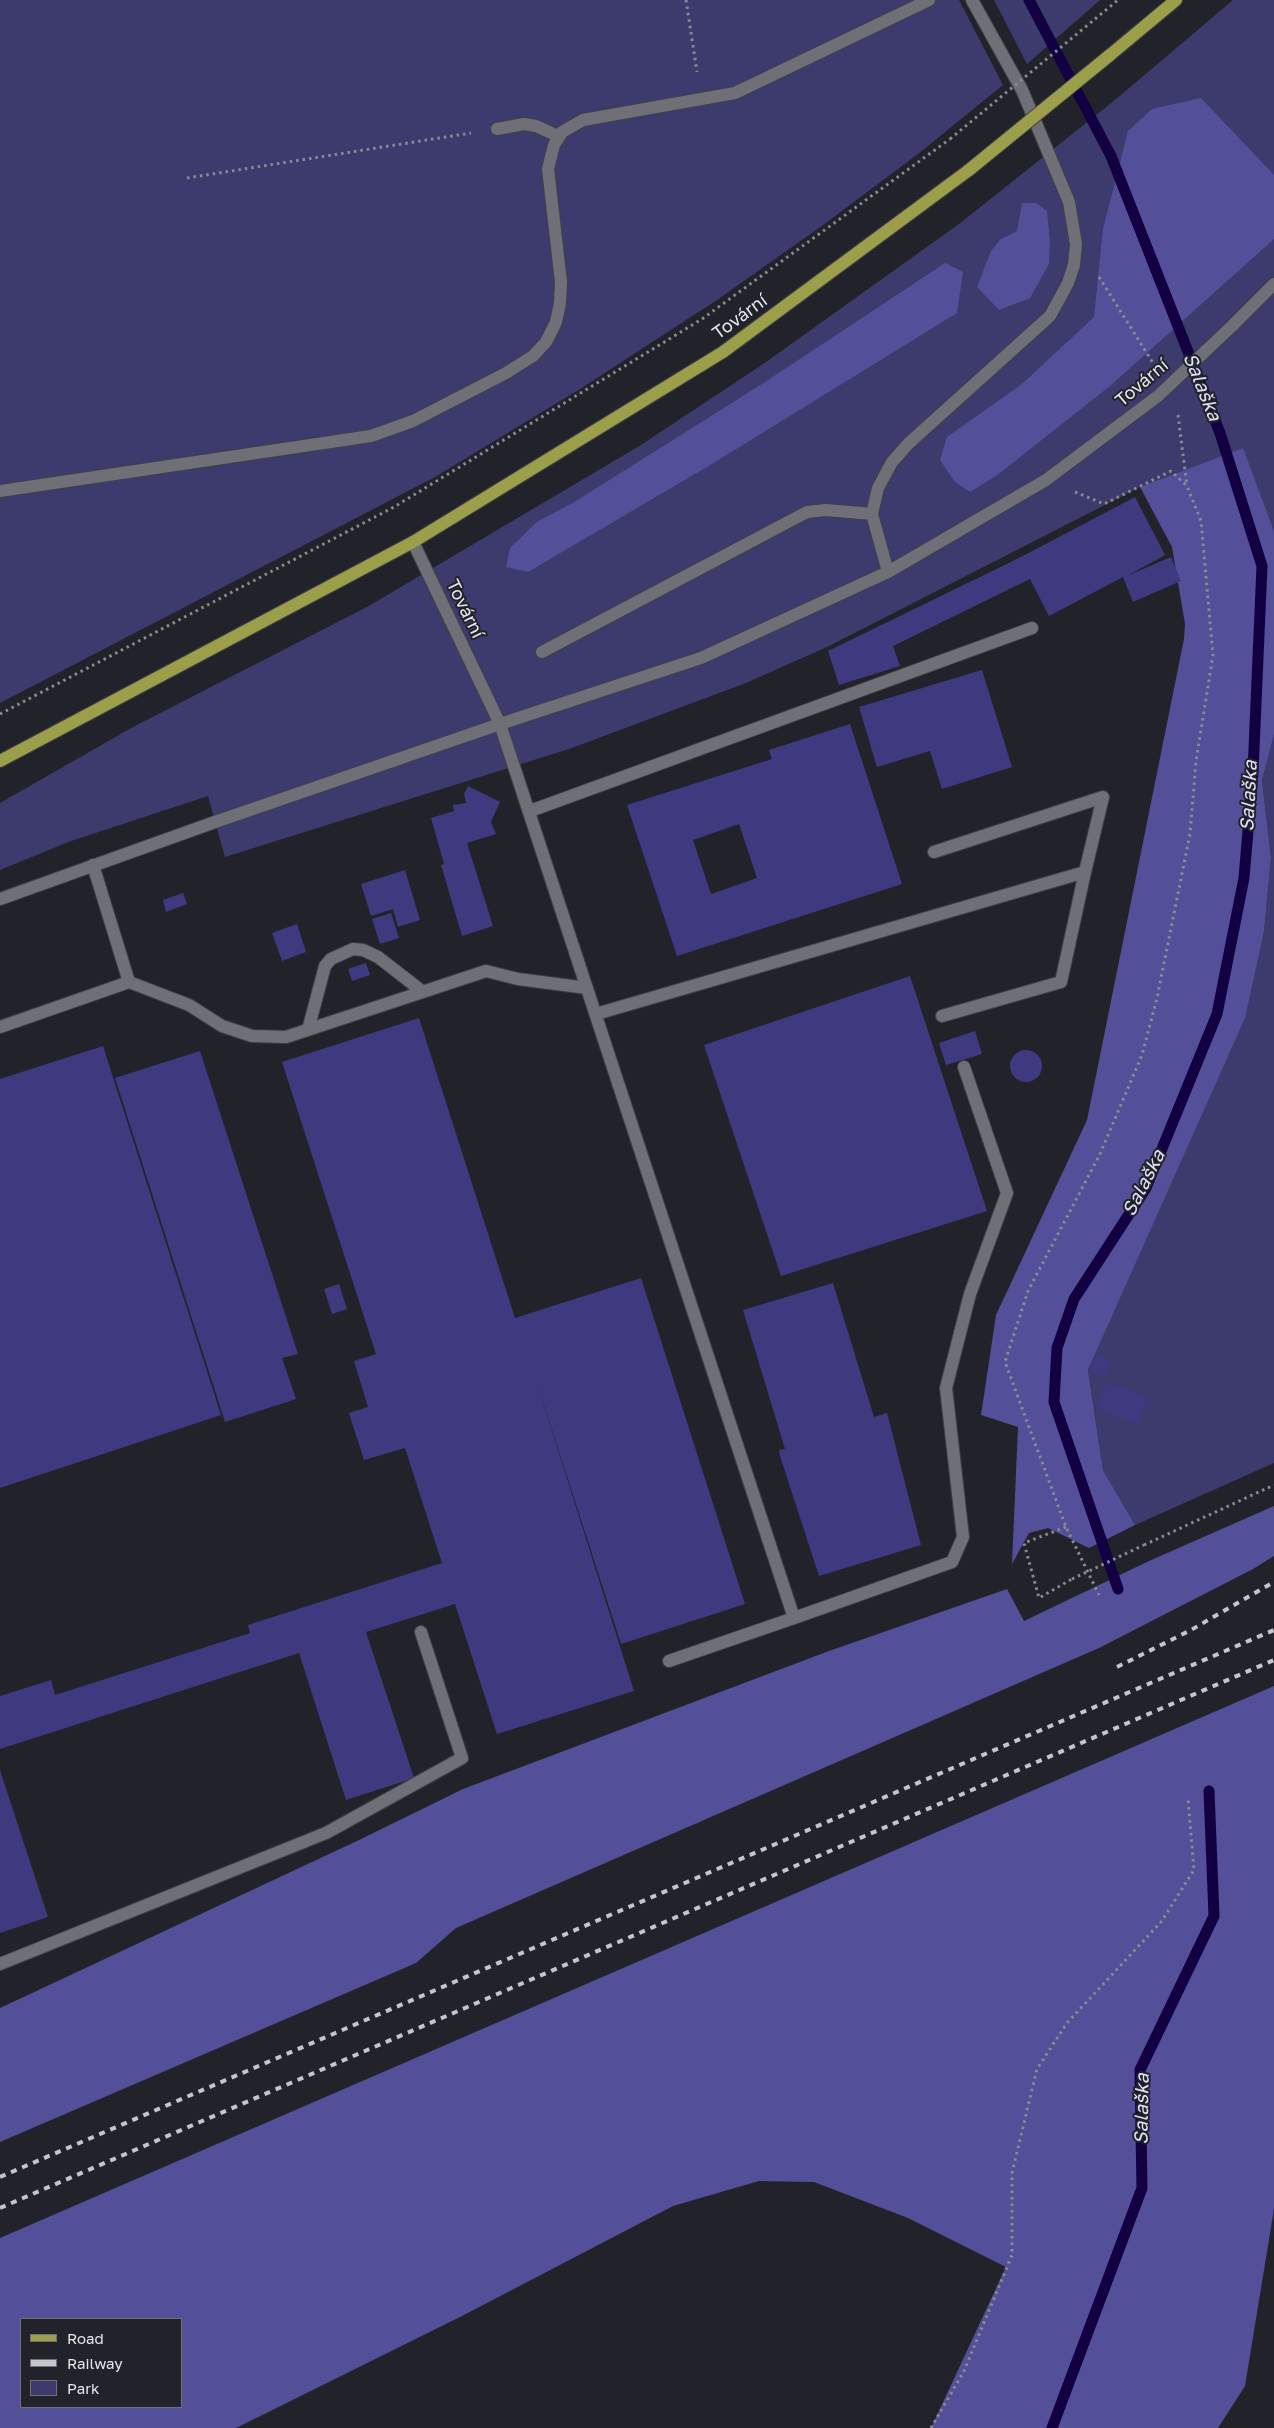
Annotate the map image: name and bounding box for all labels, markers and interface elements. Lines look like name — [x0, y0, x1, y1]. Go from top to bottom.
street label: Tovární — [708, 290, 772, 344]
water label: Salaška — [1178, 350, 1226, 424]
street label: Tovární — [1111, 355, 1173, 411]
street label: Tovární — [442, 576, 488, 642]
water label: Salaška — [1236, 760, 1262, 832]
water label: Salaška — [1118, 1146, 1170, 1220]
water label: Salaška — [1130, 2073, 1154, 2145]
legend — [20, 2318, 182, 2408]
text: Road — [67, 2329, 104, 2347]
text: Railway — [67, 2354, 123, 2372]
text: Park — [67, 2379, 99, 2397]

